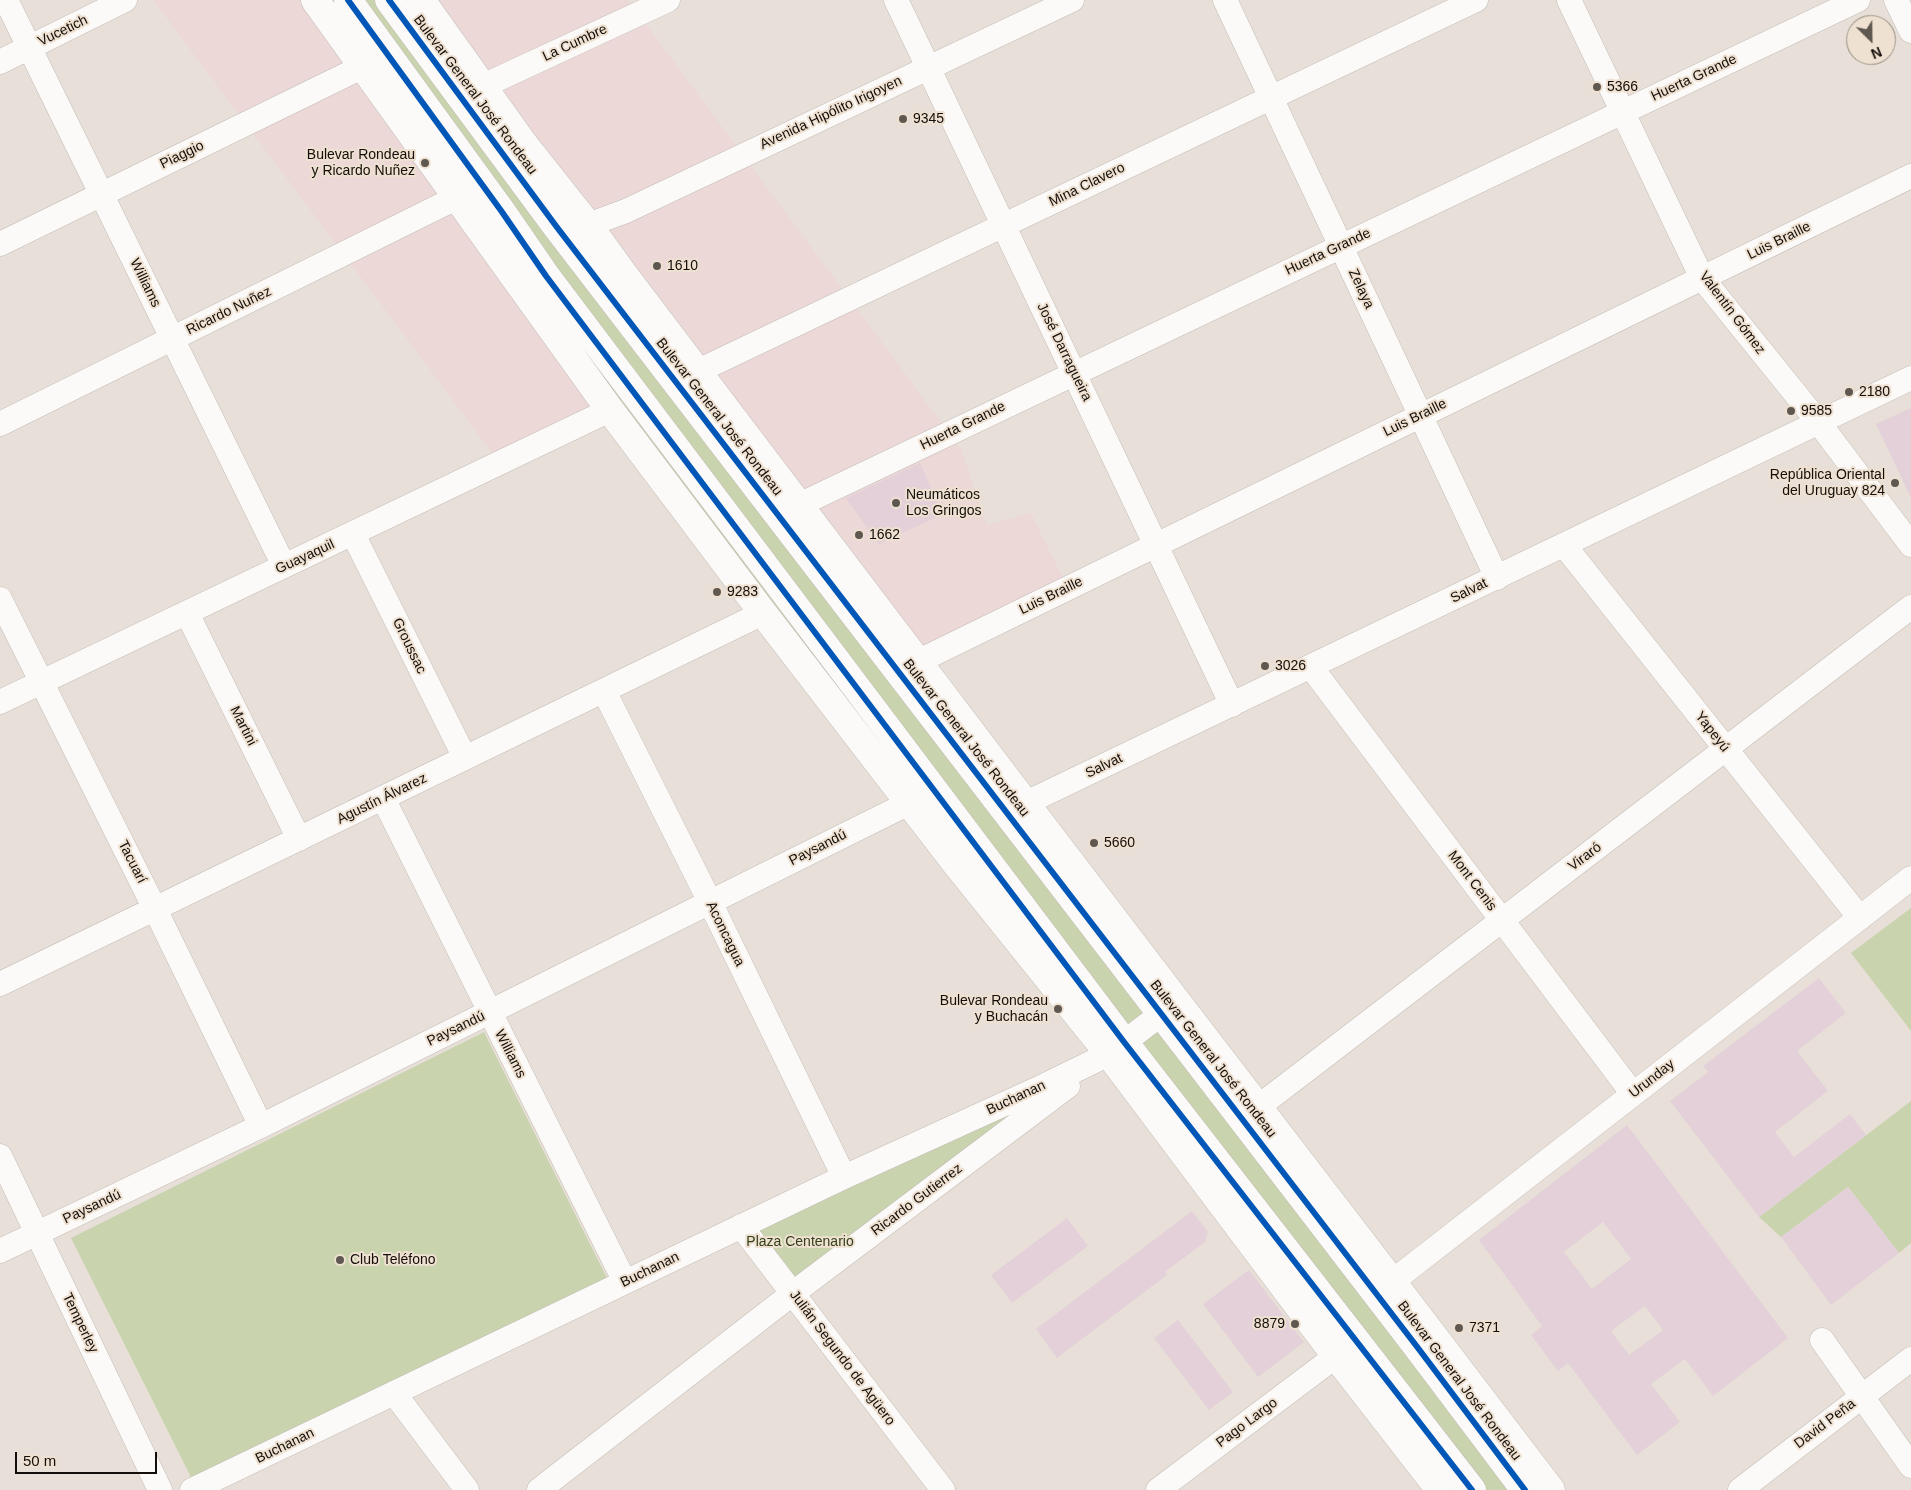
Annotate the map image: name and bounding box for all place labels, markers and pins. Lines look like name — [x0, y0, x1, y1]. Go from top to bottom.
place label: 5366 — [1607, 79, 1638, 95]
marker: 5366 — [1591, 81, 1603, 93]
place label: 9345 — [913, 111, 944, 127]
marker: 9345 — [897, 113, 909, 125]
place label: Bulevar Rondeau y Ricardo Nuñez — [307, 147, 415, 180]
marker: Bulevar Rondeau y Ricardo Nuñez — [419, 157, 431, 169]
place label: 1610 — [667, 258, 698, 274]
marker: 1610 — [651, 260, 663, 272]
place label: 2180 — [1859, 384, 1890, 400]
marker: 2180 — [1843, 386, 1855, 398]
place label: 9585 — [1801, 403, 1832, 419]
marker: 9585 — [1785, 405, 1797, 417]
place label: República Oriental del Uruguay 824 — [1770, 467, 1885, 500]
marker: República Oriental del Uruguay 824 — [1889, 477, 1901, 489]
place label: Neumáticos Los Gringos — [906, 487, 981, 520]
marker: Neumáticos Los Gringos — [890, 497, 902, 509]
place label: 1662 — [869, 527, 900, 543]
marker: 1662 — [853, 529, 865, 541]
place label: 9283 — [727, 584, 758, 600]
marker: 9283 — [711, 586, 723, 598]
place label: 3026 — [1275, 658, 1306, 674]
marker: 3026 — [1259, 660, 1271, 672]
place label: 5660 — [1104, 835, 1135, 851]
marker: 5660 — [1088, 837, 1100, 849]
place label: Bulevar Rondeau y Buchacán — [940, 993, 1048, 1026]
marker: Bulevar Rondeau y Buchacán — [1052, 1003, 1064, 1015]
place label: Club Teléfono — [350, 1252, 436, 1268]
marker: Club Teléfono — [334, 1254, 346, 1266]
place label: 8879 — [1254, 1316, 1285, 1332]
marker: 8879 — [1289, 1318, 1301, 1330]
place label: 7371 — [1469, 1320, 1500, 1336]
marker: 7371 — [1453, 1322, 1465, 1334]

